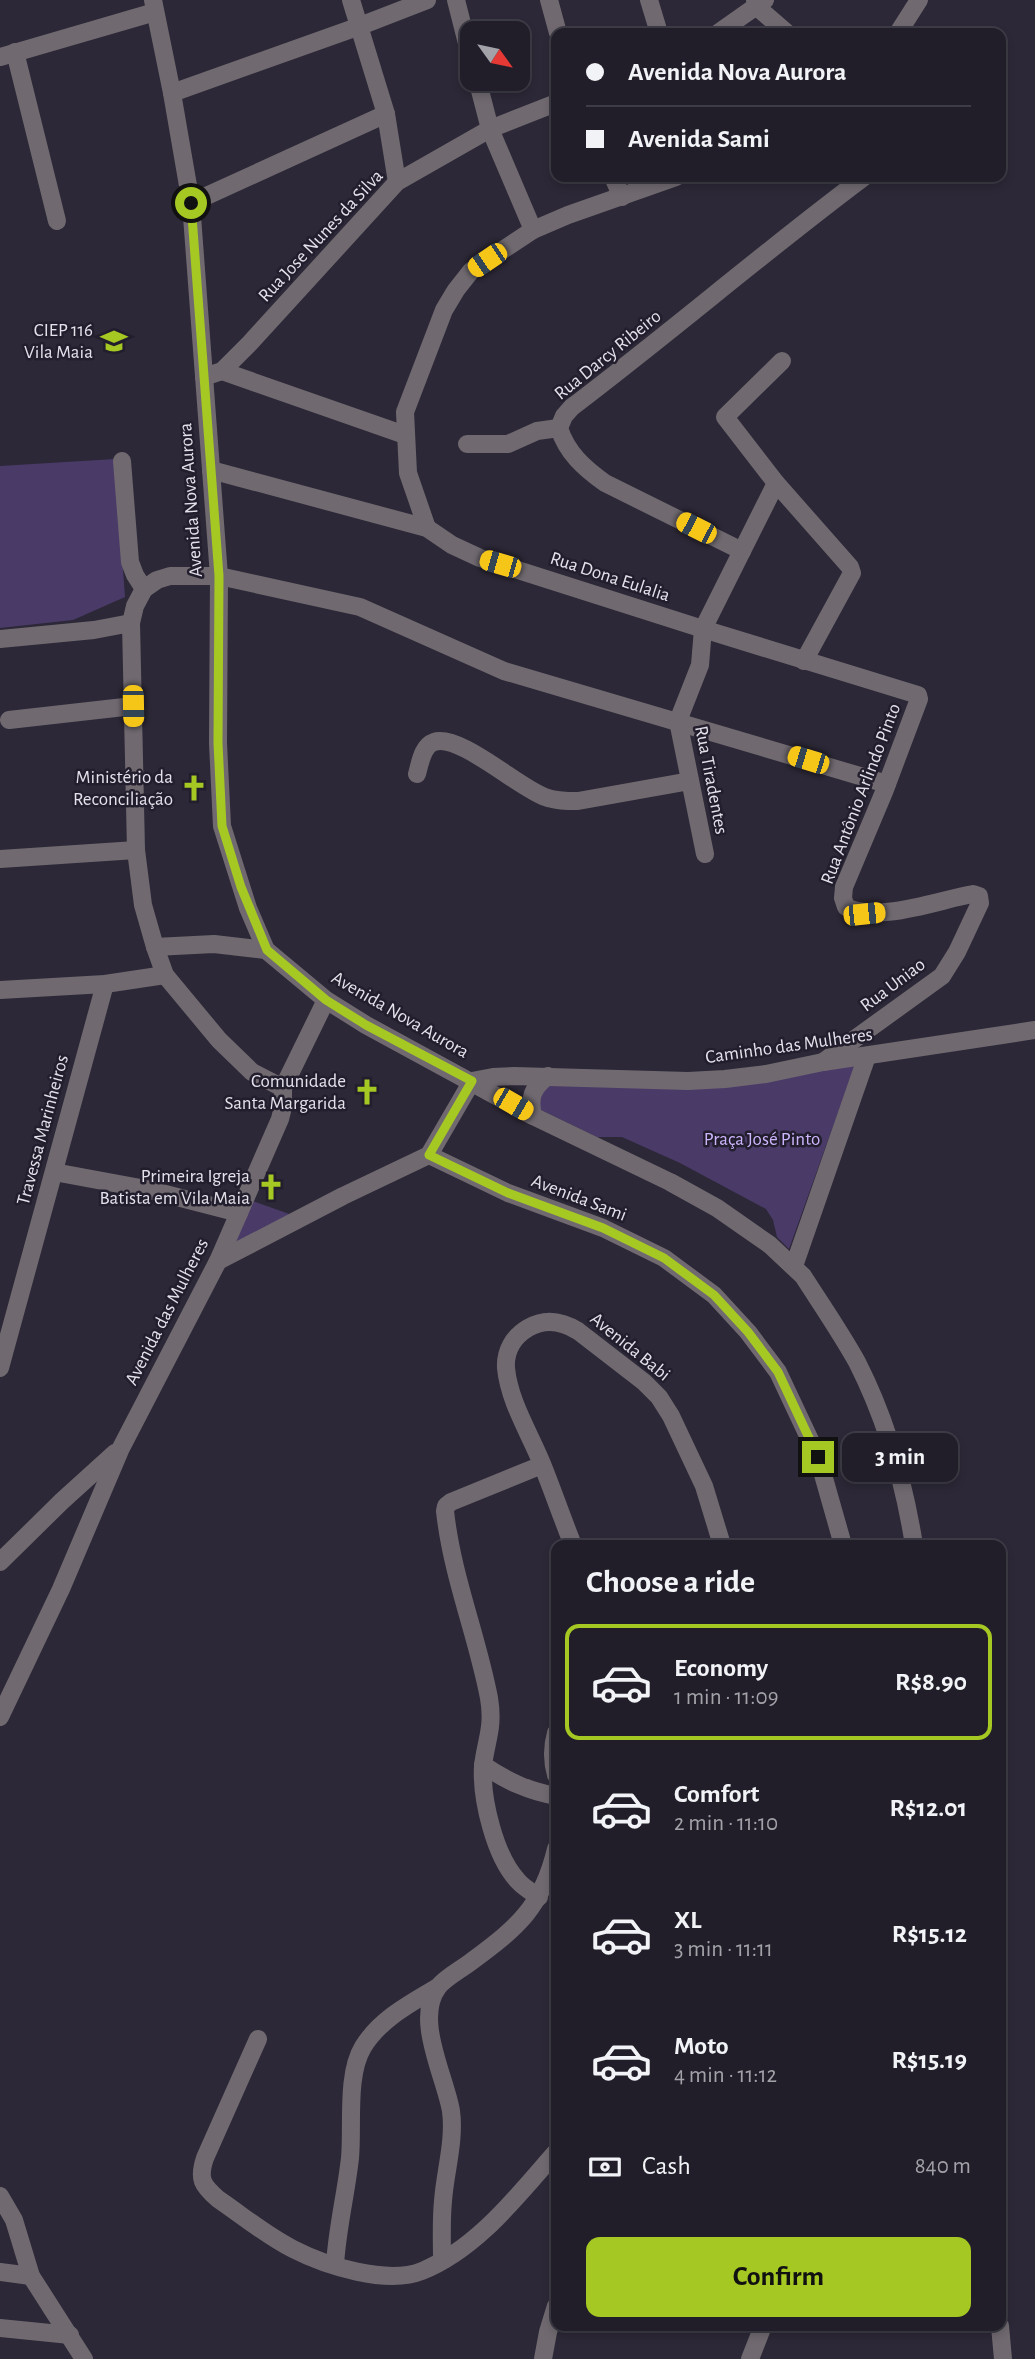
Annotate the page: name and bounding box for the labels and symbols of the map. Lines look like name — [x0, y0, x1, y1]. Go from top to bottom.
north arrow — [460, 21, 530, 91]
street label: Rua Jose Nunes da Silva — [255, 166, 387, 306]
route start — [175, 187, 207, 219]
car — [464, 240, 511, 280]
street label: Rua Darcy Ribeiro — [551, 306, 665, 404]
place label: CIEP 116 Vila Maia — [24, 321, 93, 362]
school or university icon: CIEP 116 Vila Maia — [99, 326, 129, 356]
street label: Avenida Nova Aurora — [176, 422, 206, 578]
car — [673, 509, 720, 547]
car — [477, 548, 524, 580]
street label: Rua Dona Eulalia — [548, 549, 673, 605]
car — [123, 685, 144, 727]
street label: Rua Antônio Arlindo Pinto — [818, 701, 904, 887]
street label: Rua Tiradentes — [691, 724, 731, 836]
car — [785, 744, 832, 776]
place label: Ministério da Reconciliação — [73, 768, 173, 809]
church icon: Ministério da Reconciliação — [179, 773, 209, 803]
car — [843, 901, 886, 927]
street label: Rua Uniao — [857, 955, 929, 1015]
street label: Avenida Nova Aurora — [328, 968, 472, 1062]
street label: Caminho das Mulheres — [704, 1025, 874, 1067]
street label: Travessa Marinheiros — [14, 1053, 72, 1207]
place label: Comunidade Santa Margarida — [225, 1072, 346, 1113]
church icon: Comunidade Santa Margarida — [352, 1077, 382, 1107]
car — [490, 1084, 537, 1124]
park label: Praça José Pinto — [704, 1130, 820, 1149]
place label: Primeira Igreja Batista em Vila Maia — [99, 1167, 250, 1208]
street label: Avenida Sami — [529, 1171, 629, 1225]
church icon: Primeira Igreja Batista em Vila Maia — [256, 1172, 286, 1202]
street label: Avenida das Mulheres — [122, 1236, 212, 1388]
street label: Avenida Babi — [586, 1309, 674, 1385]
callout: 3 min — [842, 1432, 958, 1482]
route end — [802, 1441, 834, 1473]

